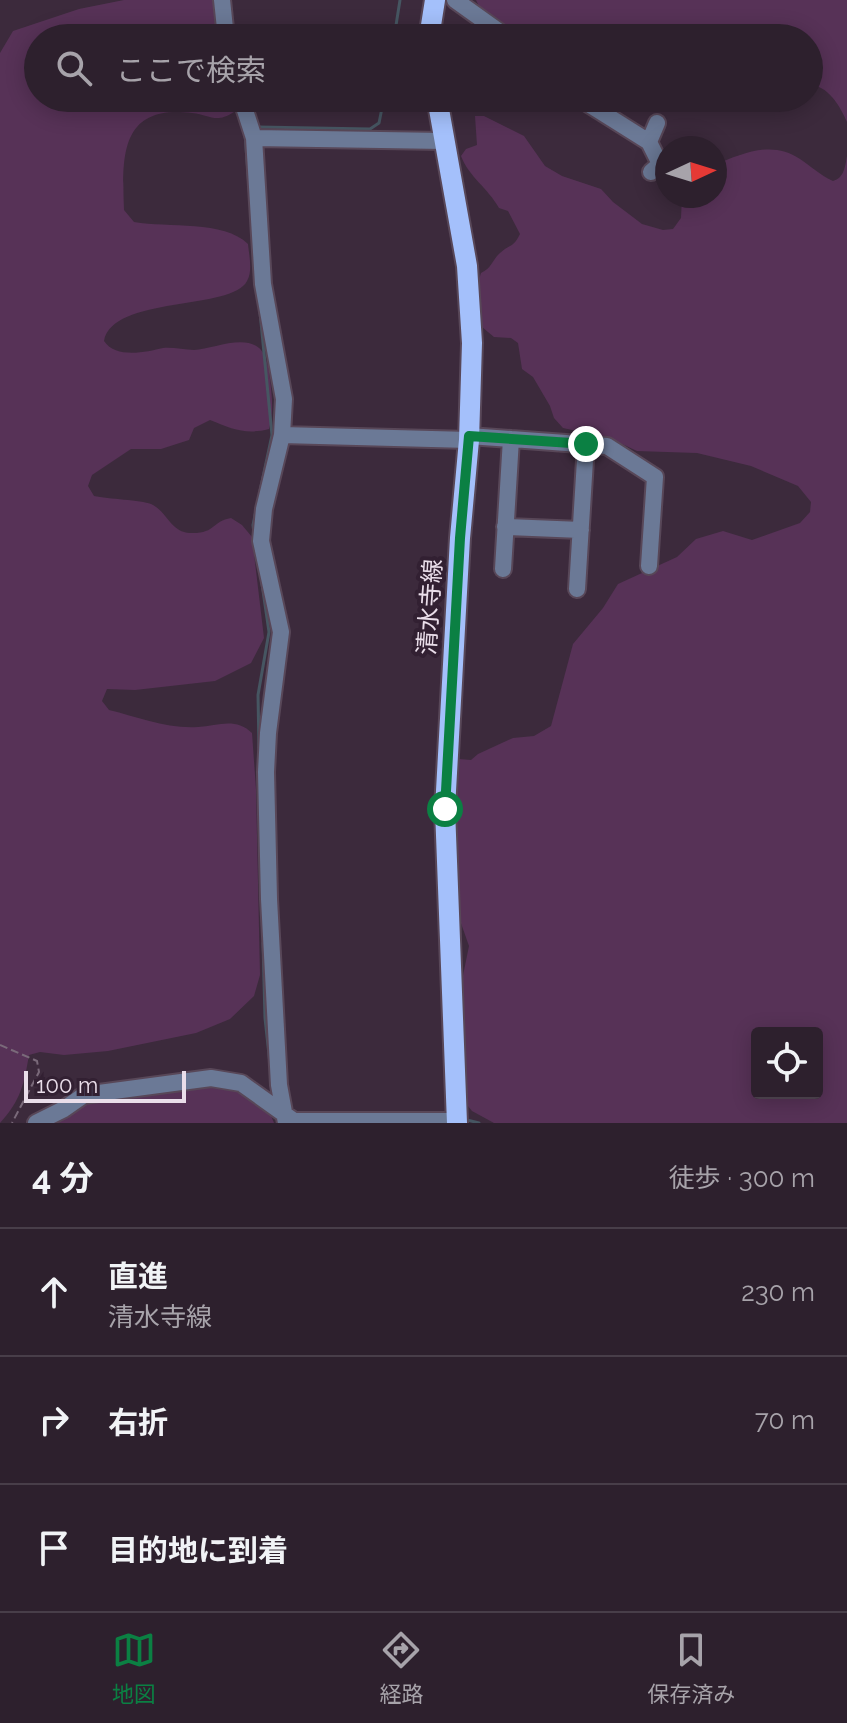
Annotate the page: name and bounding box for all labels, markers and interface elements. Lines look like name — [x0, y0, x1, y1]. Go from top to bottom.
search box — [24, 24, 823, 112]
icon: search — [52, 46, 96, 90]
text: ここで検索 — [116, 53, 266, 88]
north arrow — [655, 136, 727, 208]
route end — [568, 426, 604, 462]
street label: 清水寺線 — [412, 558, 447, 656]
route start — [427, 791, 463, 827]
map controls — [751, 1027, 823, 1099]
button: locate — [751, 1027, 823, 1099]
scale bar — [24, 1067, 186, 1103]
text: 100 m — [36, 1072, 98, 1098]
text: 4 分 — [32, 1158, 94, 1198]
text: 徒歩 · 300 m — [669, 1163, 815, 1193]
text: 直進 — [108, 1259, 168, 1294]
icon: ahead — [32, 1270, 76, 1314]
text: 230 m — [741, 1277, 815, 1307]
text: 清水寺線 — [108, 1302, 212, 1332]
icon: right — [32, 1398, 76, 1442]
text: 右折 — [108, 1405, 168, 1440]
text: 70 m — [755, 1405, 815, 1435]
icon: arrive — [32, 1526, 76, 1570]
text: 目的地に到着 — [108, 1533, 288, 1568]
tab: 地図 — [112, 1628, 156, 1708]
tab: 経路 — [379, 1628, 423, 1708]
tab: 保存済み — [647, 1628, 735, 1708]

